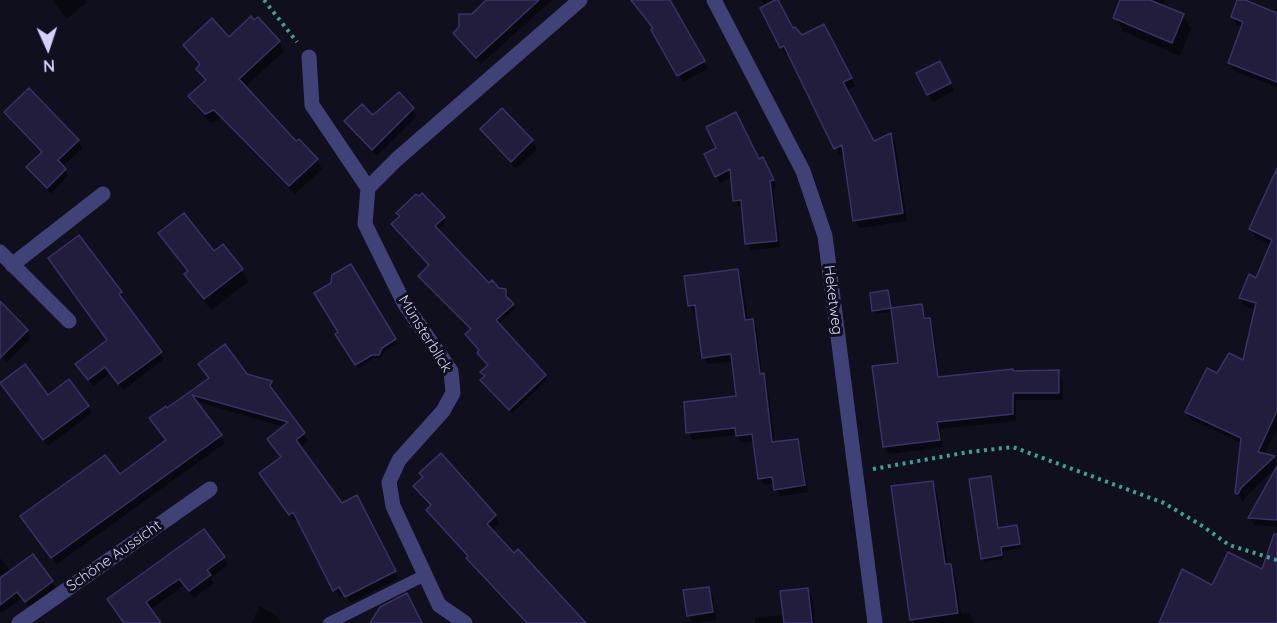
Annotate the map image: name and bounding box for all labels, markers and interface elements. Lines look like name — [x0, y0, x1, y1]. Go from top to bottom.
north arrow — [18, 18, 78, 78]
text: N — [43, 56, 55, 76]
street label: Heketweg — [820, 264, 846, 336]
street label: Münsterblick — [394, 292, 456, 376]
street label: Schöne Aussicht — [63, 517, 165, 595]

